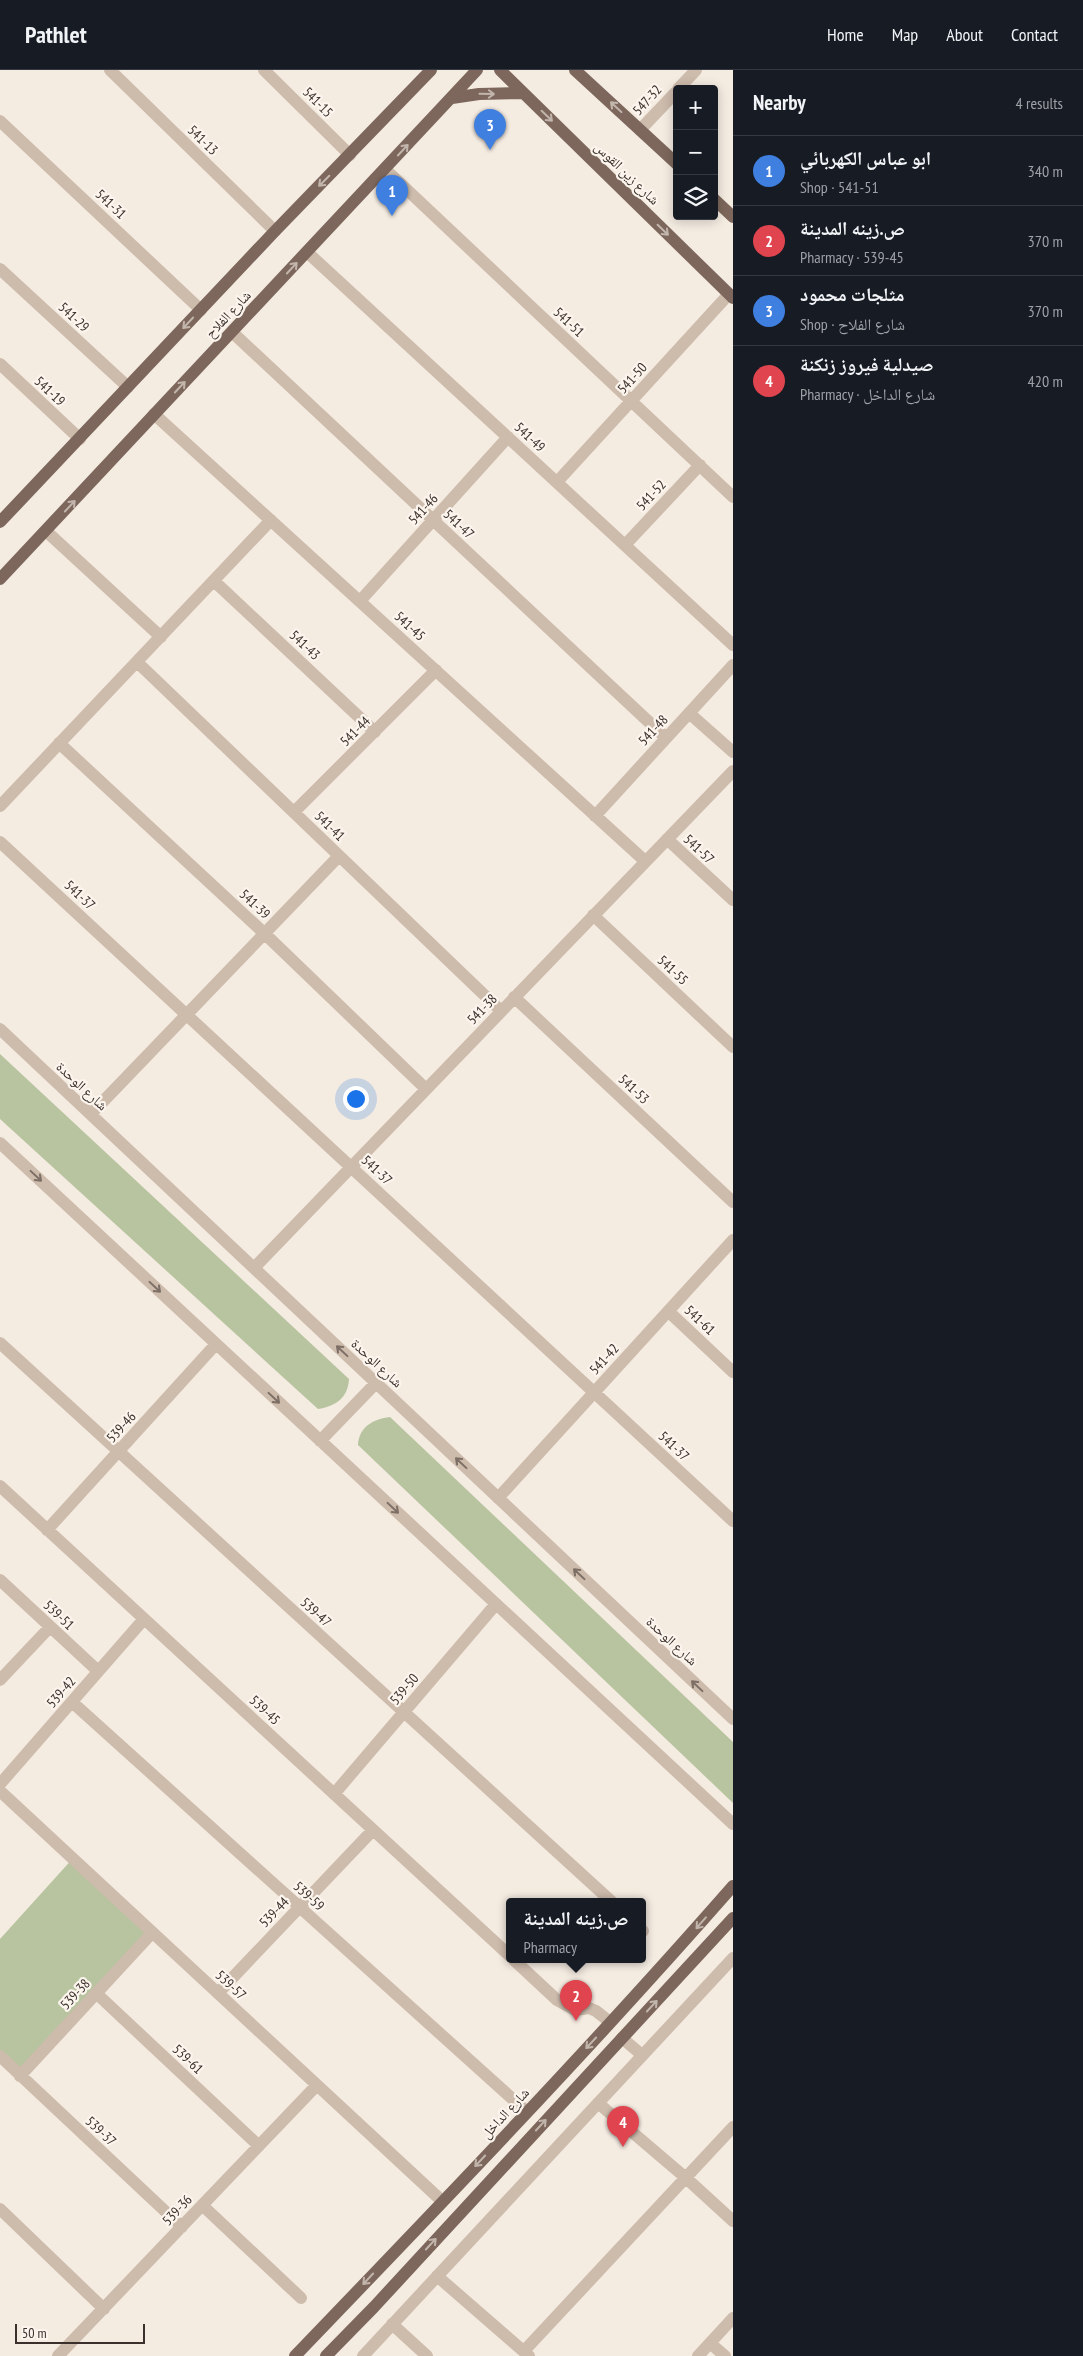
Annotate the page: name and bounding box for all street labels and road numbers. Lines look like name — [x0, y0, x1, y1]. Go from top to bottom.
street label: 547-32 — [629, 81, 665, 119]
street label: 541-15 — [299, 83, 337, 121]
street label: 541-13 — [184, 121, 222, 159]
street label: شارع زين القوس — [590, 138, 663, 209]
street label: 541-31 — [92, 185, 130, 223]
street label: شارع الفلاح — [201, 286, 255, 342]
street label: 541-29 — [55, 298, 93, 336]
street label: 541-51 — [550, 303, 588, 341]
street label: 541-50 — [613, 359, 651, 397]
street label: 541-19 — [31, 372, 69, 410]
street label: 541-49 — [511, 418, 549, 456]
street label: 541-52 — [632, 476, 670, 514]
street label: 541-46 — [404, 490, 442, 528]
street label: 541-47 — [440, 505, 478, 543]
street label: 541-45 — [391, 607, 429, 645]
street label: 541-43 — [286, 626, 324, 664]
street label: 541-48 — [634, 711, 672, 749]
street label: 541-44 — [336, 712, 374, 750]
street label: 541-41 — [311, 807, 349, 845]
street label: 541-57 — [680, 830, 718, 868]
street label: 541-37 — [61, 876, 99, 914]
street label: 541-39 — [236, 885, 274, 923]
street label: 541-55 — [654, 951, 692, 989]
street label: 541-38 — [463, 990, 501, 1028]
street label: شارع الوحدة — [52, 1058, 111, 1115]
street label: 541-53 — [615, 1070, 653, 1108]
street label: 541-37 — [358, 1151, 396, 1189]
street label: 541-61 — [681, 1301, 719, 1339]
street label: شارع الوحدة — [347, 1335, 406, 1392]
street label: 541-42 — [585, 1340, 623, 1378]
street label: 539-46 — [102, 1408, 140, 1446]
street label: 541-37 — [655, 1427, 693, 1465]
street label: 539-47 — [297, 1593, 335, 1631]
street label: 539-51 — [40, 1596, 78, 1634]
street label: شارع الوحدة — [642, 1613, 701, 1670]
street label: 539-50 — [386, 1670, 422, 1708]
street label: 539-42 — [43, 1673, 79, 1711]
street label: 539-45 — [246, 1691, 284, 1729]
street label: 539-59 — [290, 1877, 328, 1915]
street label: 539-44 — [255, 1892, 293, 1931]
street label: 539-57 — [212, 1966, 250, 2004]
street label: 539-38 — [56, 1975, 94, 2013]
street label: 539-61 — [169, 2040, 207, 2078]
street label: شارع الداخل — [477, 2084, 534, 2143]
street label: 539-37 — [82, 2112, 120, 2150]
street label: 539-36 — [158, 2191, 196, 2229]

